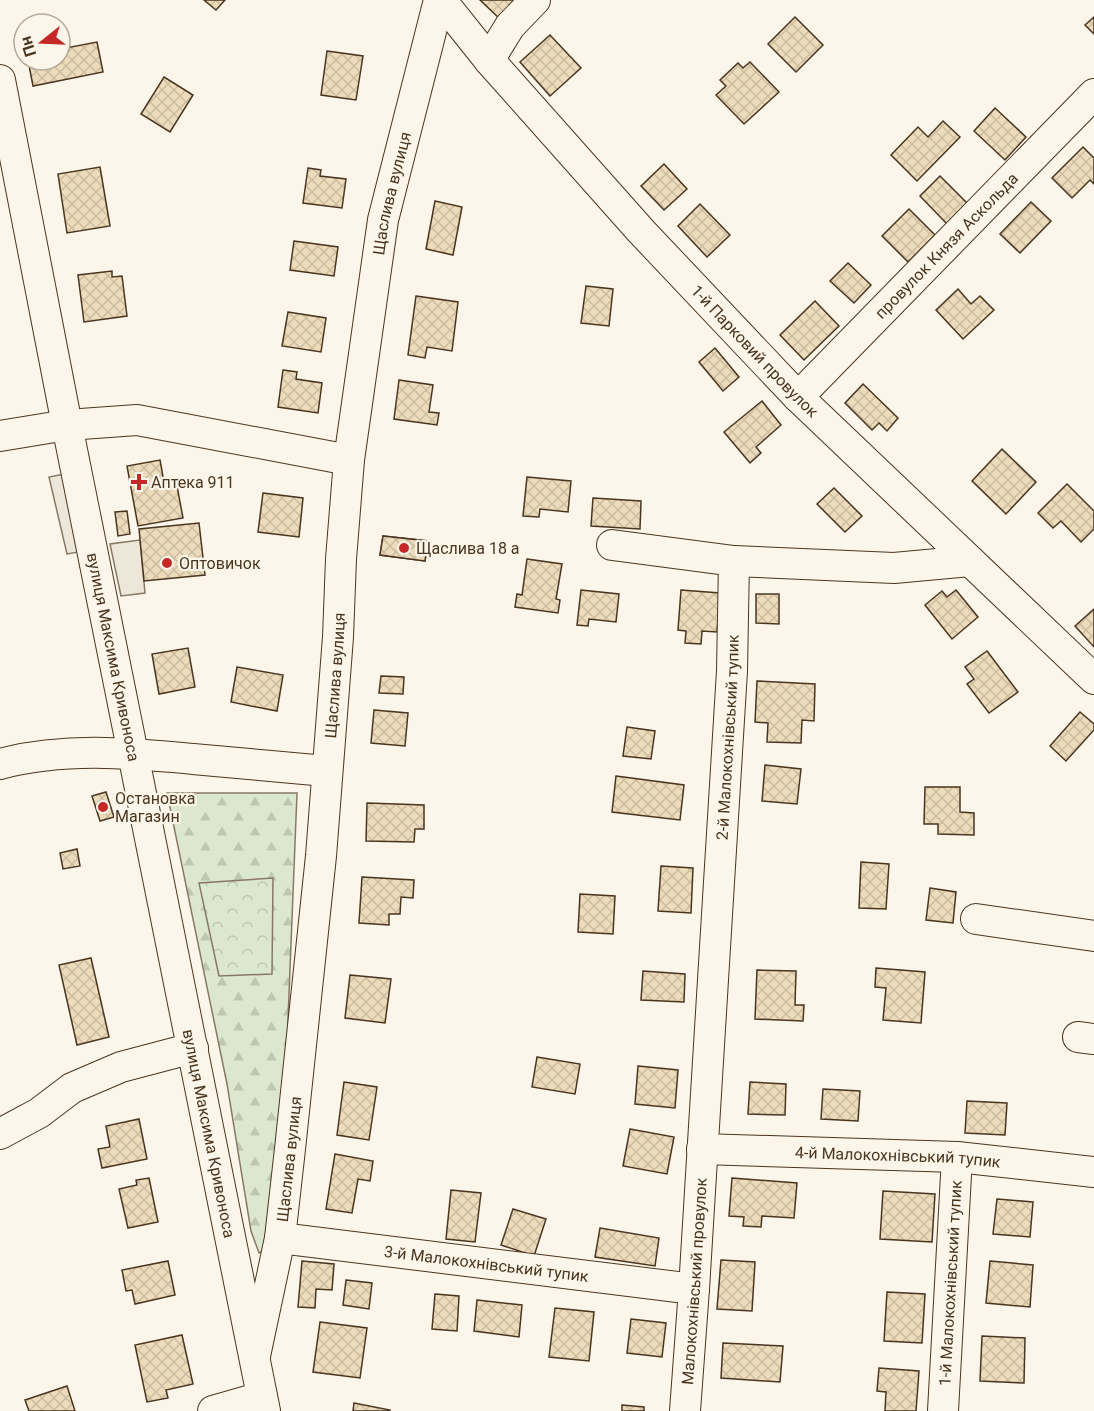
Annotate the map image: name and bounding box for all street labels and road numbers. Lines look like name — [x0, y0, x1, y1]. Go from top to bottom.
street label: Щаслива вулиця — [369, 130, 415, 256]
street label: провулок Князя Аскольда — [871, 169, 1022, 322]
street label: 1-й Парковий провулок — [687, 281, 823, 421]
street label: вулиця Максима Кривоноса — [83, 551, 144, 763]
street label: Щаслива вулиця — [321, 612, 348, 739]
street label: 2-й Малокохнівський тупик — [712, 634, 742, 841]
street label: вулиця Максима Кривоноса — [179, 1027, 239, 1239]
street label: Щаслива вулиця — [272, 1095, 305, 1223]
street label: 4-й Малокохнівський тупик — [795, 1142, 1002, 1171]
street label: Малокохнівський провулок — [677, 1177, 710, 1386]
street label: 1-й Малокохнівський тупик — [935, 1179, 965, 1387]
street label: 3-й Малокохнівський тупик — [383, 1241, 590, 1285]

